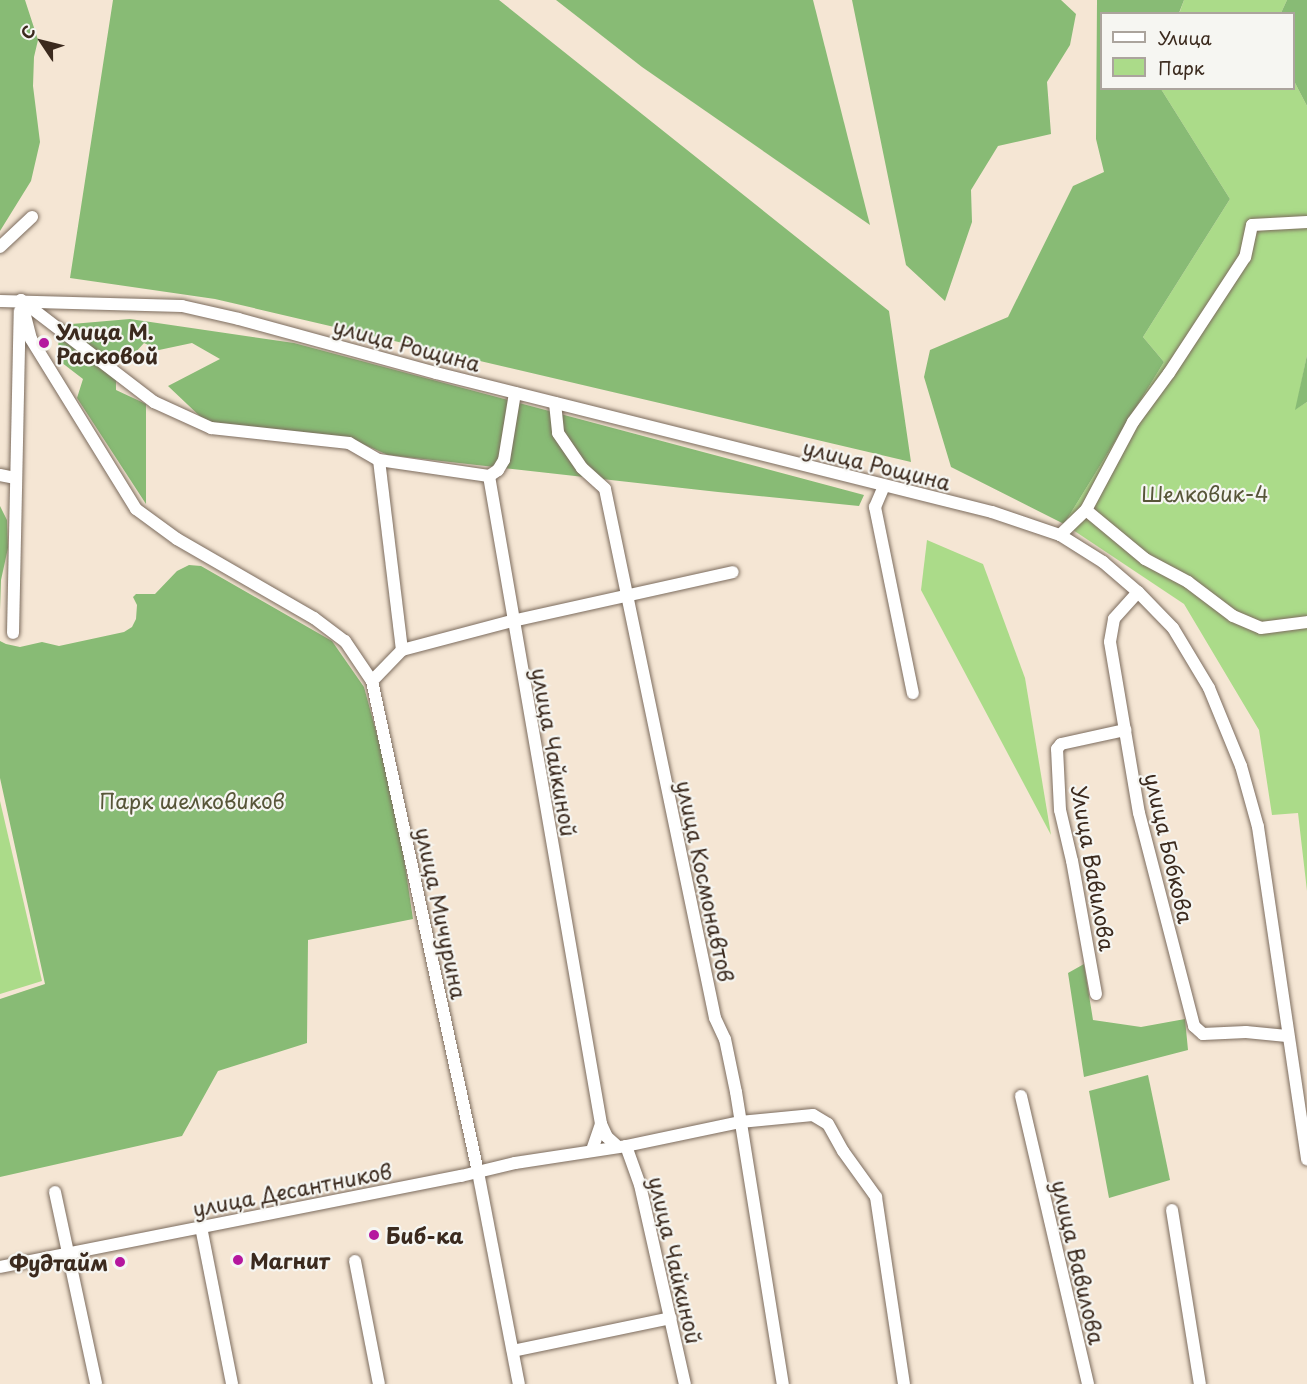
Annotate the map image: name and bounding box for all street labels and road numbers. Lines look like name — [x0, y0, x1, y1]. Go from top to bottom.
street label: улица Рощина — [330, 312, 484, 376]
street label: улица Рощина — [800, 433, 954, 495]
street label: улица Чайкиной — [528, 666, 582, 838]
street label: улица Бобкова — [1140, 770, 1200, 926]
street label: улица Космонавтов — [672, 777, 740, 985]
street label: Улица Вавилова — [1067, 783, 1121, 953]
street label: улица Мичурина — [411, 824, 473, 1002]
street label: улица Десантников — [190, 1157, 394, 1221]
street label: улица Чайкиной — [644, 1174, 708, 1346]
street label: улица Вавилова — [1048, 1177, 1110, 1347]

